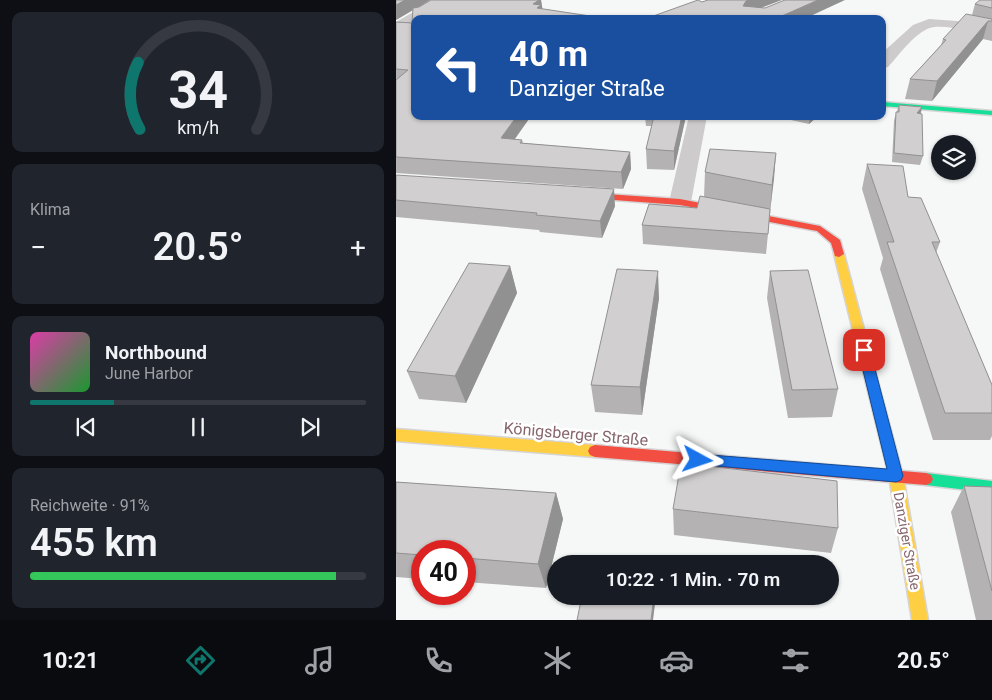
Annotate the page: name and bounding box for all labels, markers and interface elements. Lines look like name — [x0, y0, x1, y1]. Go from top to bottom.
text: 40 m — [509, 34, 588, 75]
icon: left — [426, 35, 491, 100]
text: 34 — [168, 60, 228, 121]
text: Danziger Straße — [509, 76, 665, 101]
text: km/h — [177, 117, 219, 138]
map controls — [931, 135, 976, 180]
button: layers — [931, 135, 976, 180]
text: Klima — [30, 200, 71, 219]
text: 20.5° — [153, 225, 243, 269]
text: − — [30, 231, 46, 264]
text: + — [350, 231, 366, 264]
pin — [843, 329, 885, 371]
icon: arrive — [850, 336, 878, 364]
text: Northbound — [105, 341, 207, 364]
text: June Harbor — [105, 364, 193, 383]
icon: previous — [72, 413, 100, 441]
icon: pause — [184, 413, 212, 441]
icon: next — [296, 413, 324, 441]
street label: Königsberger Straße — [503, 418, 649, 450]
position arrow — [671, 433, 723, 485]
street label: Danziger Straße — [891, 491, 923, 591]
text: Reichweite · 91% — [30, 496, 149, 515]
text: 455 km — [30, 521, 158, 565]
speed limit sign: 40 — [411, 540, 476, 605]
text: 10:22 · 1 Min. · 70 m — [606, 568, 780, 591]
icon: directions — [183, 643, 218, 678]
icon: music — [302, 643, 337, 678]
icon: phone — [421, 643, 456, 678]
icon: climate — [540, 643, 575, 678]
icon: car — [659, 643, 694, 678]
icon: filters — [778, 643, 813, 678]
text: 10:21 — [42, 648, 99, 673]
text: 20.5° — [897, 648, 950, 673]

